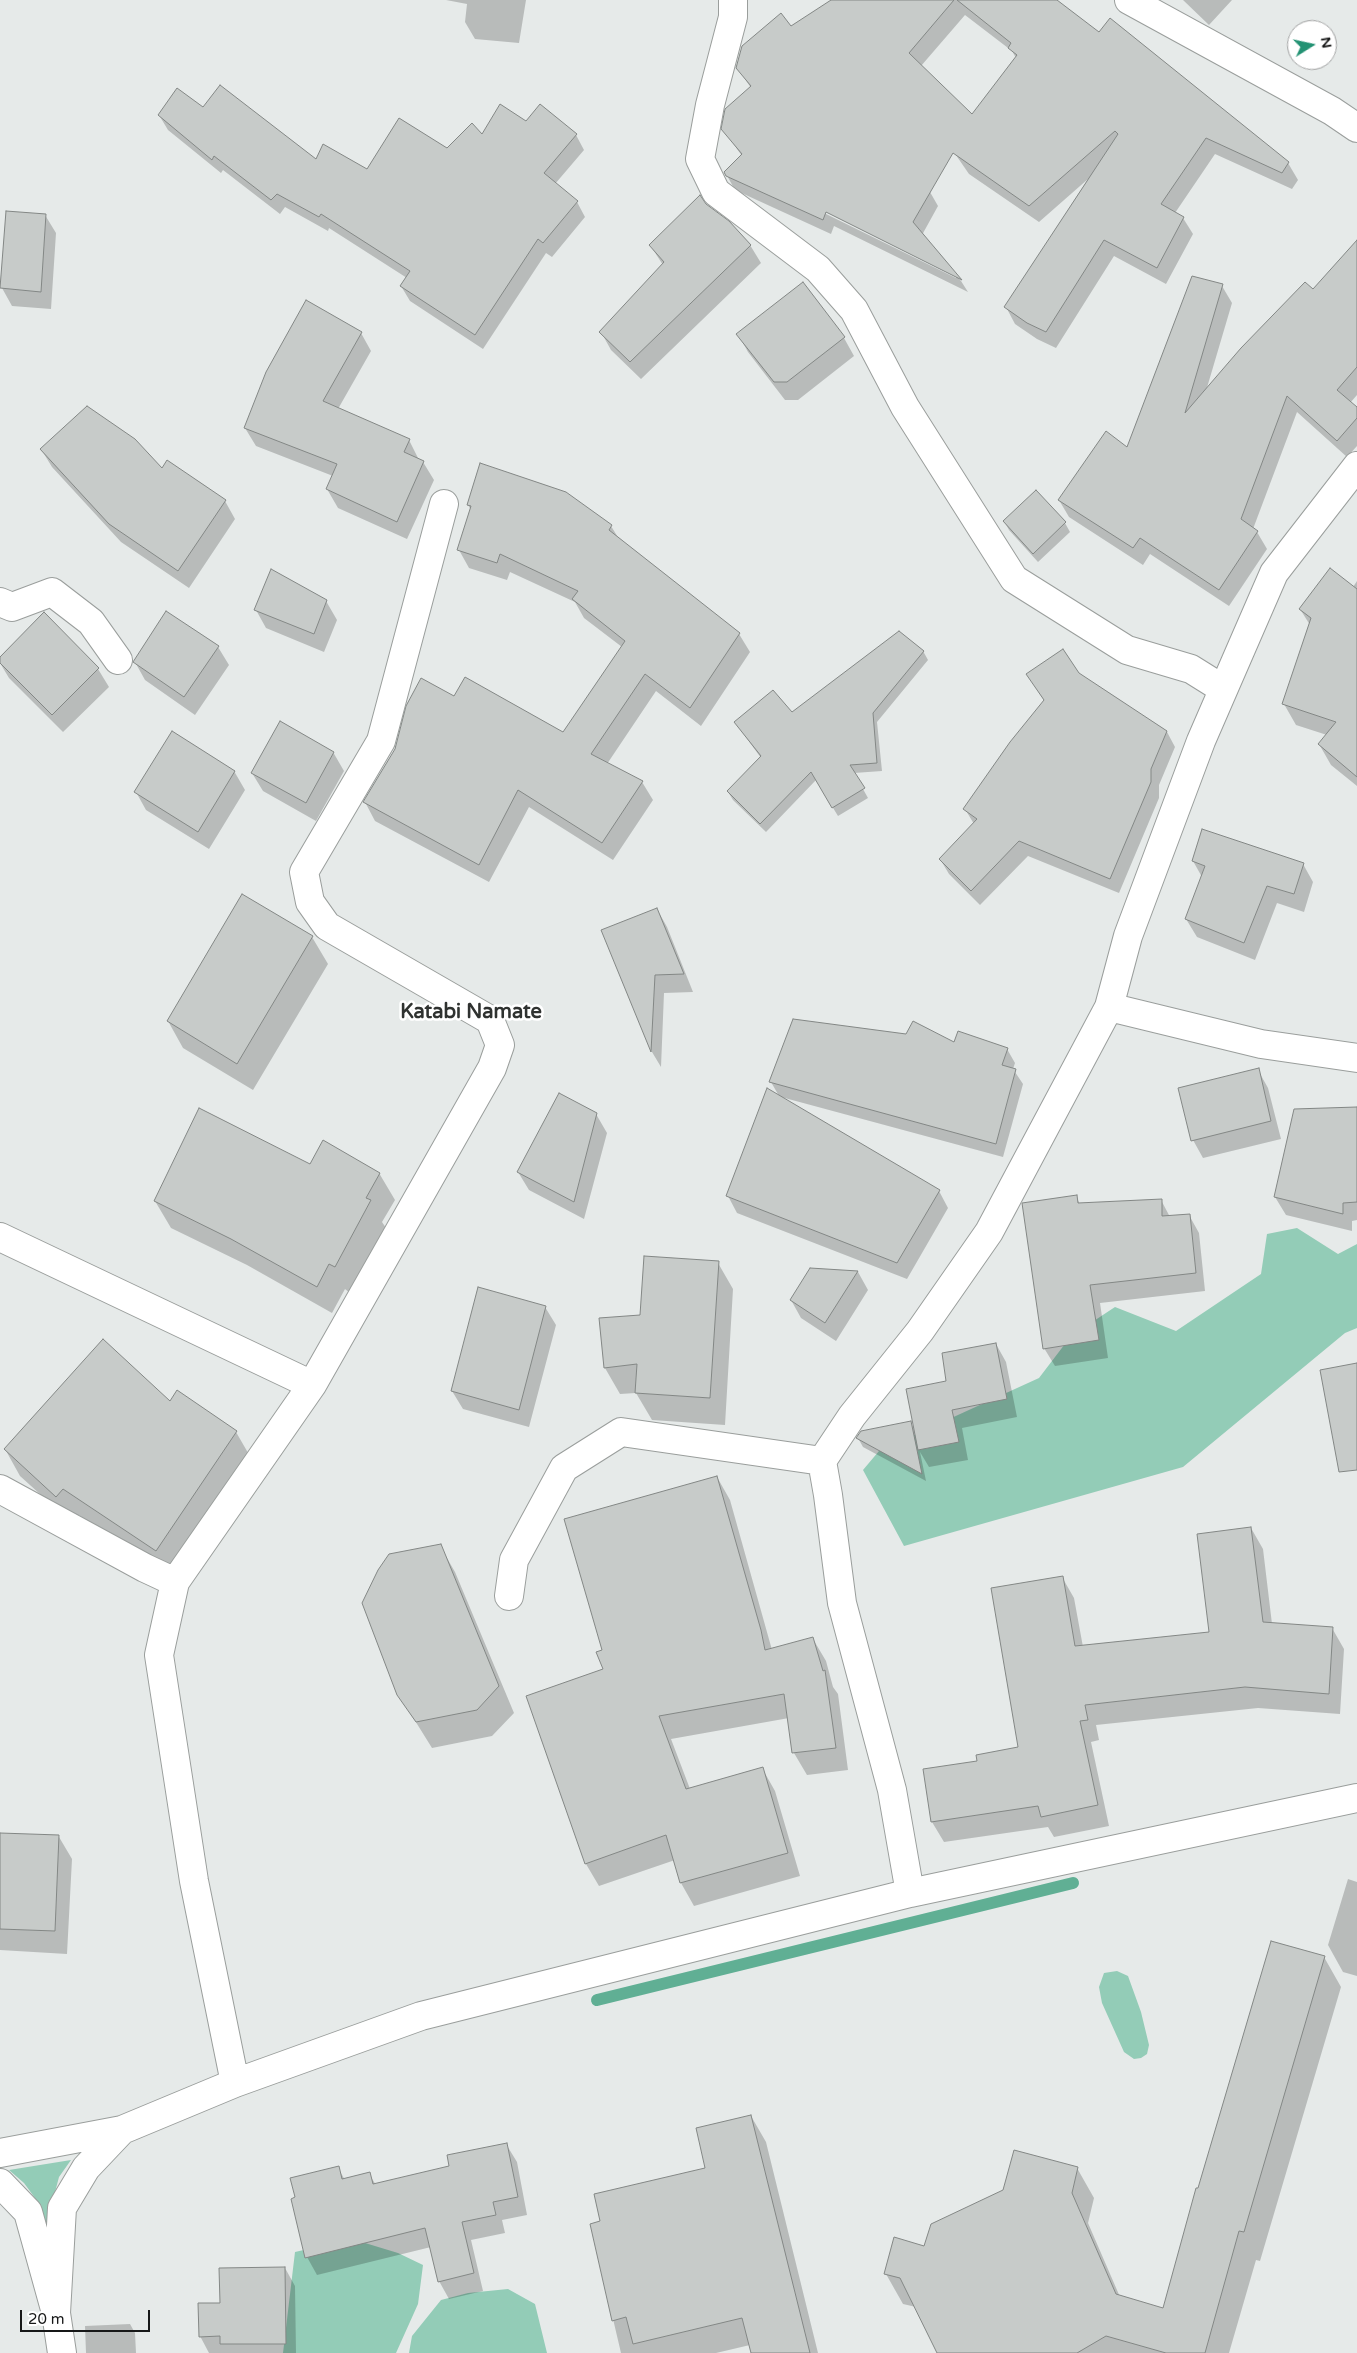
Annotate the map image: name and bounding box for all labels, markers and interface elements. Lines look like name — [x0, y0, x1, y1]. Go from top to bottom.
north arrow — [1287, 20, 1337, 70]
text: N — [1317, 35, 1336, 49]
district label: Katabi Namate — [400, 1001, 542, 1025]
scale bar — [22, 2300, 152, 2332]
text: 20 m — [28, 2310, 65, 2328]

